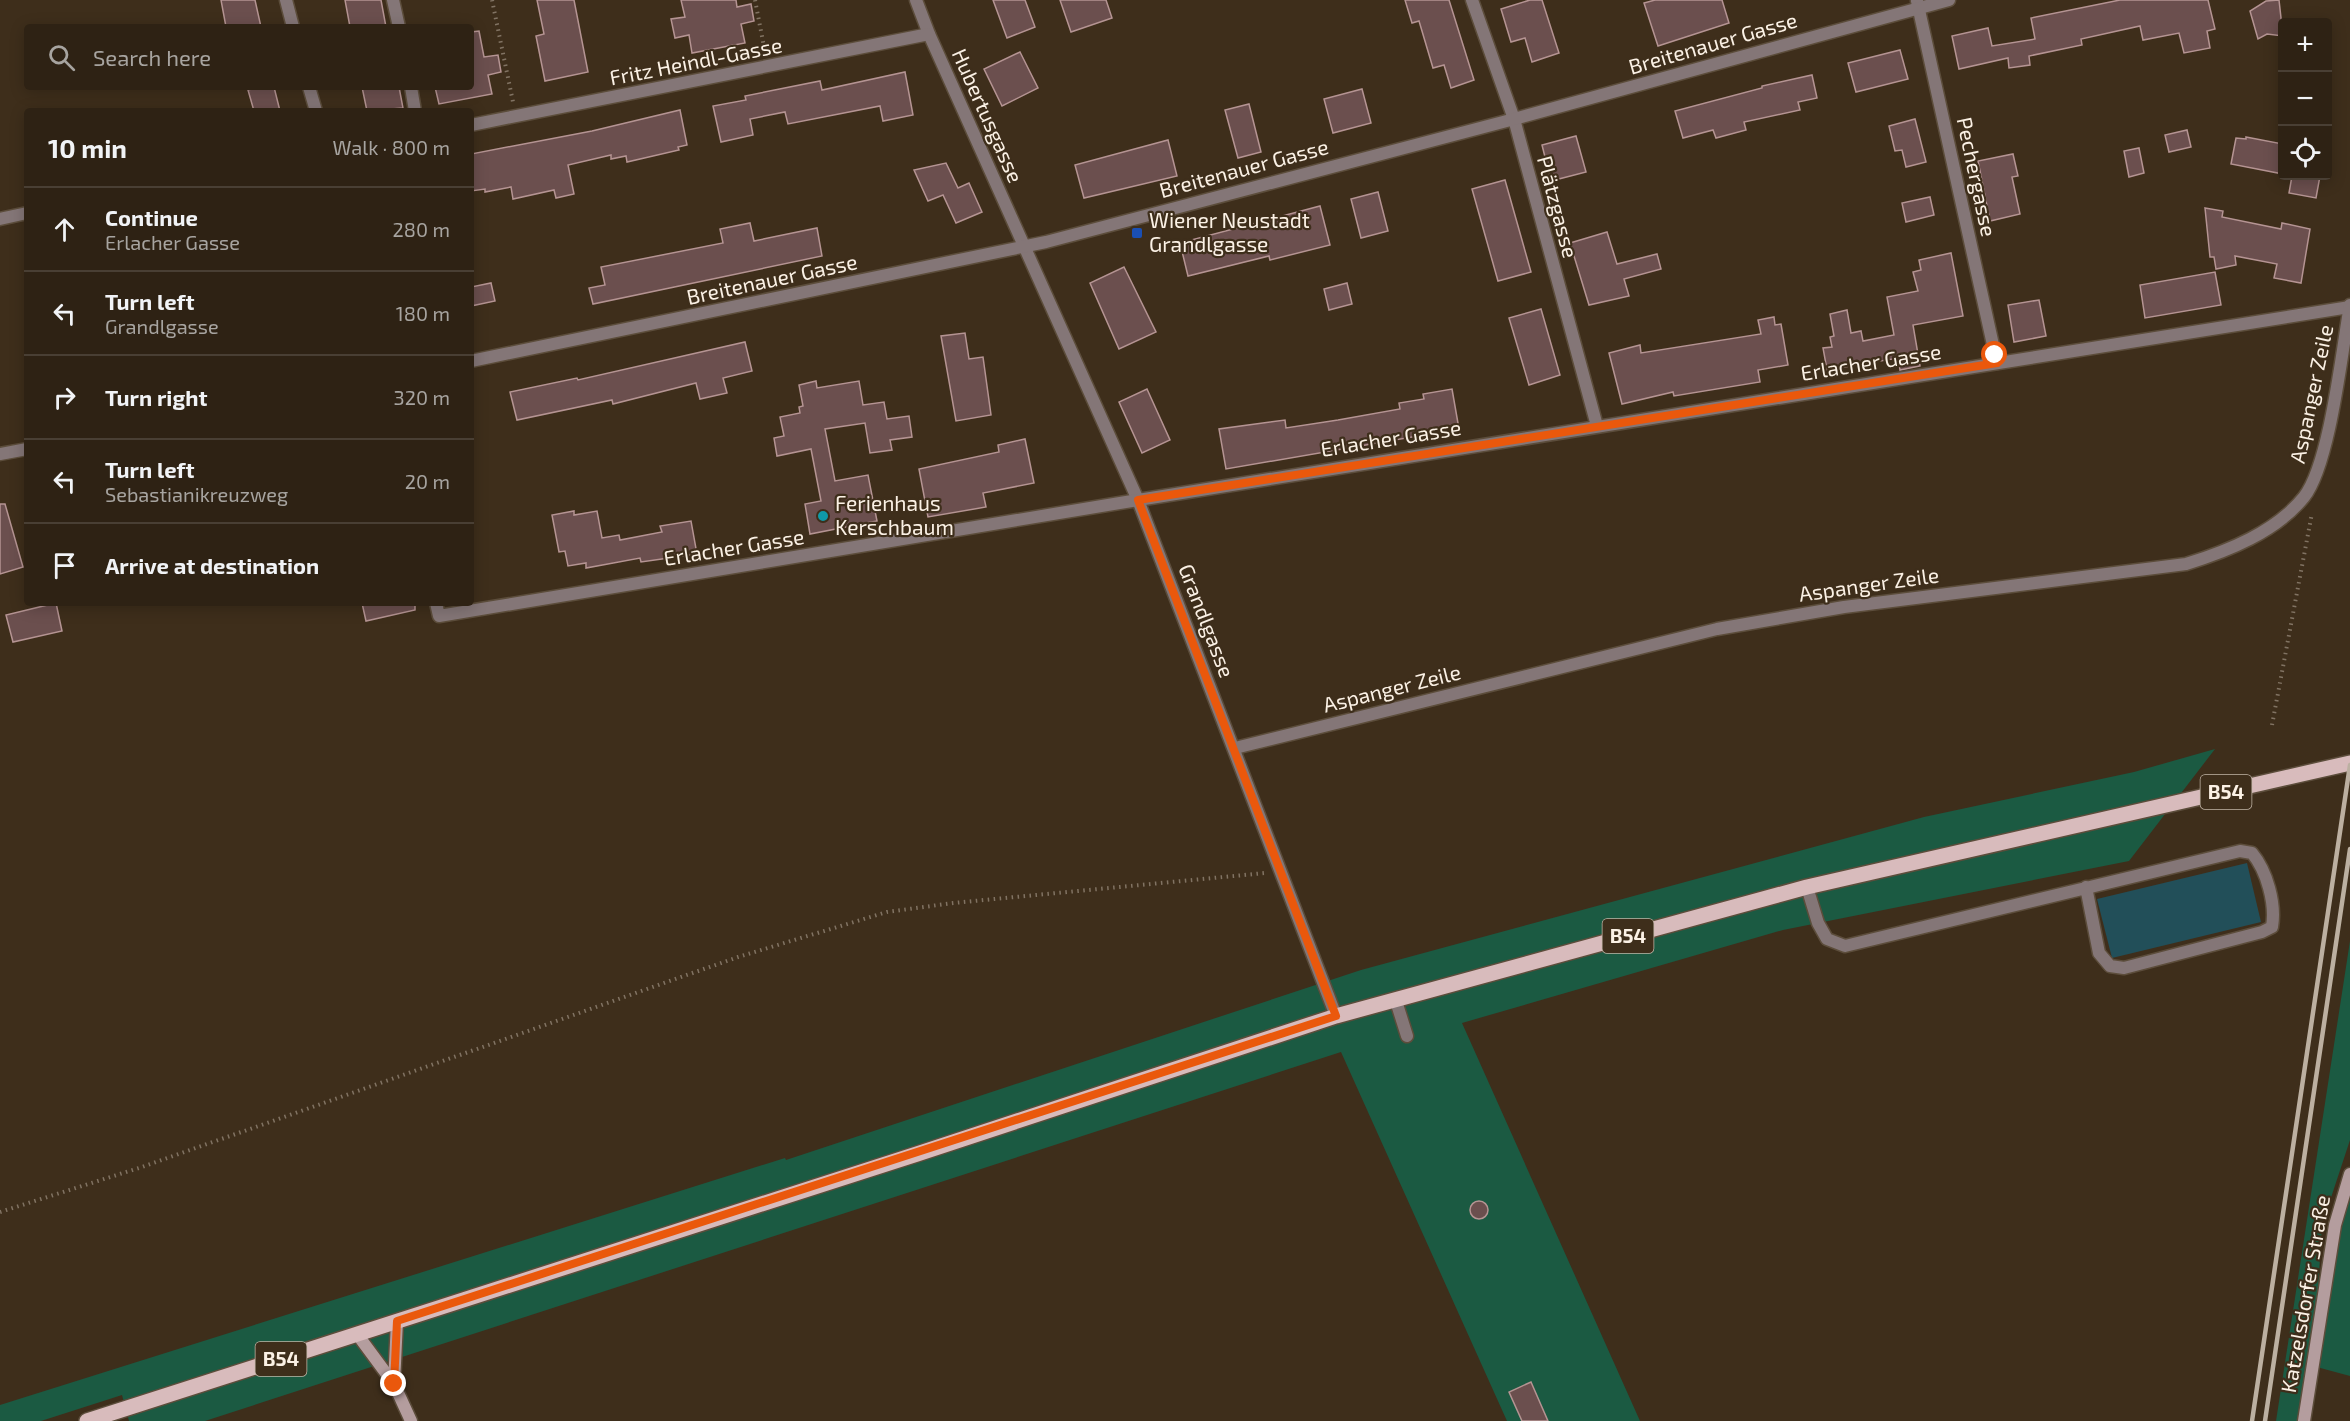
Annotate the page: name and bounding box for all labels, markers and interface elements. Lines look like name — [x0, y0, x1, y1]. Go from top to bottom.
street label: Breitenauer Gasse — [1626, 7, 1800, 79]
map controls — [2278, 18, 2332, 180]
button: + — [2278, 18, 2332, 72]
search box — [24, 24, 474, 90]
street label: Fritz Heindl-Gasse — [607, 32, 784, 90]
icon: search — [45, 41, 78, 74]
text: Search here — [93, 44, 211, 70]
street label: Hubertusgasse — [948, 45, 1029, 186]
button: − — [2278, 72, 2332, 126]
street label: Pechergasse — [1953, 115, 2002, 239]
button: locate — [2278, 126, 2332, 180]
text: 10 min — [48, 132, 127, 163]
street label: Breitenauer Gasse — [1156, 133, 1331, 202]
text: Walk · 800 m — [333, 135, 450, 159]
street label: Plätzgasse — [1533, 153, 1584, 260]
text: Continue — [105, 204, 198, 230]
place label: Wiener Neustadt Grandlgasse — [1149, 207, 1310, 256]
icon: ahead — [48, 213, 81, 246]
text: 280 m — [393, 217, 450, 241]
marker: Wiener Neustadt Grandlgasse — [1130, 226, 1144, 240]
text: Erlacher Gasse — [105, 230, 240, 254]
street label: Breitenauer Gasse — [684, 248, 859, 309]
text: Turn left — [105, 288, 194, 314]
icon: left — [48, 297, 81, 330]
text: 180 m — [396, 301, 450, 325]
text: Grandlgasse — [105, 314, 219, 338]
street label: Aspanger Zeile — [2284, 322, 2337, 465]
street label: Erlacher Gasse — [1799, 338, 1943, 385]
route start — [1981, 341, 2007, 367]
icon: right — [48, 381, 81, 414]
text: Turn right — [105, 384, 207, 410]
text: 320 m — [394, 385, 450, 409]
street label: Erlacher Gasse — [1319, 414, 1463, 461]
text: Turn left — [105, 456, 194, 482]
icon: left — [48, 465, 81, 498]
text: 20 m — [405, 469, 450, 493]
text: Sebastianikreuzweg — [105, 482, 288, 506]
place label: Ferienhaus Kerschbaum — [835, 490, 954, 539]
marker: Ferienhaus Kerschbaum — [816, 509, 830, 523]
street label: Erlacher Gasse — [662, 523, 806, 570]
icon: arrive — [48, 549, 81, 582]
text: Arrive at destination — [105, 552, 319, 578]
street label: Grandlgasse — [1174, 560, 1240, 681]
street label: Aspanger Zeile — [1797, 561, 1940, 606]
street label: Aspanger Zeile — [1320, 658, 1463, 717]
road number: B54 — [2200, 775, 2252, 809]
road number: B54 — [1602, 919, 1654, 953]
street label: Katzelsdorfer Straße — [2275, 1193, 2334, 1394]
road number: B54 — [256, 1342, 306, 1376]
route end — [380, 1370, 406, 1396]

